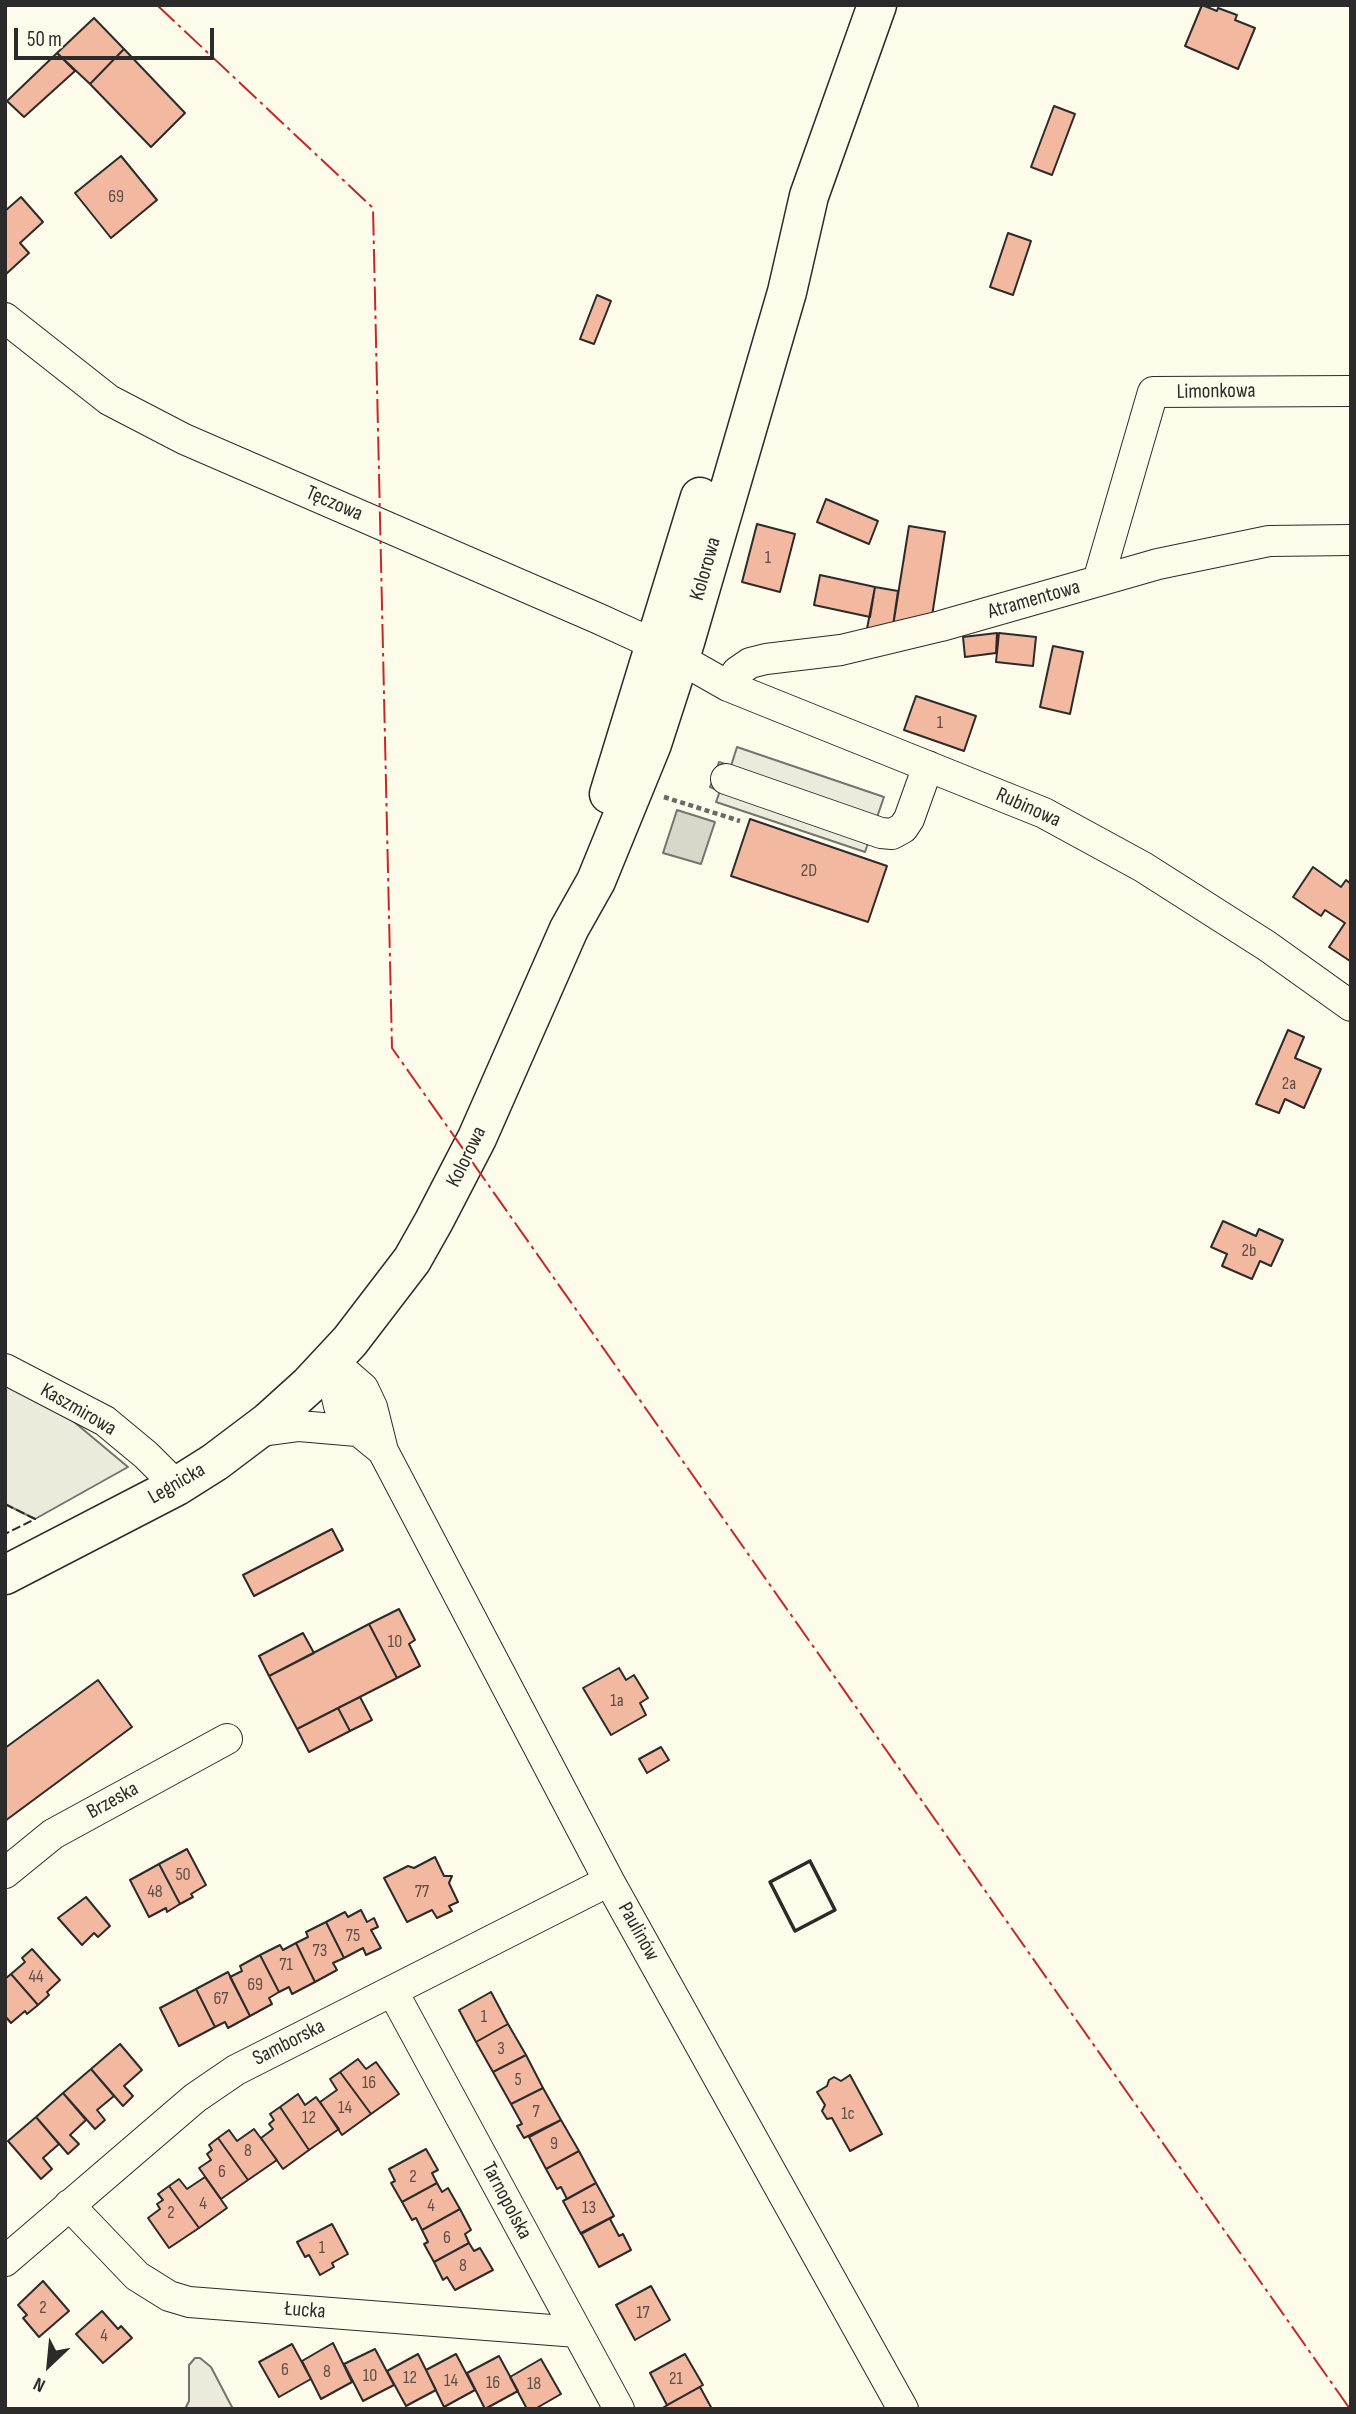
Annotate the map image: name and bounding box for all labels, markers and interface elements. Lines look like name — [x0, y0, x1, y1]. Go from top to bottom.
scale bar — [18, 14, 217, 58]
text: 50 m — [27, 27, 62, 52]
house number: 69 — [108, 186, 124, 208]
street label: Limonkowa — [1176, 379, 1256, 405]
street label: Tęczowa — [302, 481, 366, 527]
street label: Kolorowa — [685, 535, 727, 603]
house number: 1 — [765, 547, 771, 569]
street label: Atramentowa — [985, 575, 1083, 625]
house number: 1 — [937, 712, 943, 734]
street label: Rubinowa — [992, 783, 1064, 833]
house number: 2D — [801, 860, 817, 882]
house number: 2a — [1282, 1073, 1296, 1095]
street label: Kolorowa — [442, 1123, 492, 1191]
house number: 2b — [1242, 1240, 1256, 1262]
street label: Kaszmirowa — [36, 1378, 120, 1442]
street label: Legnicka — [144, 1458, 210, 1510]
house number: 10 — [388, 1631, 402, 1653]
house number: 1a — [610, 1690, 624, 1712]
street label: Brzeska — [83, 1777, 143, 1825]
house number: 50 — [175, 1864, 191, 1886]
house number: 48 — [147, 1881, 163, 1903]
house number: 77 — [415, 1881, 429, 1903]
street label: Paulinów — [612, 1898, 664, 1966]
house number: 75 — [346, 1925, 360, 1947]
house number: 73 — [313, 1940, 327, 1962]
house number: 71 — [279, 1954, 293, 1976]
house number: 44 — [28, 1966, 44, 1988]
house number: 69 — [247, 1974, 263, 1996]
house number: 67 — [213, 1988, 229, 2010]
house number: 1 — [481, 2006, 487, 2028]
street label: Samborska — [249, 2014, 329, 2072]
house number: 3 — [497, 2038, 505, 2060]
house number: 5 — [514, 2069, 522, 2091]
house number: 16 — [362, 2072, 376, 2094]
house number: 14 — [338, 2097, 352, 2119]
house number: 7 — [532, 2101, 540, 2123]
house number: 1c — [841, 2103, 855, 2125]
house number: 12 — [302, 2107, 316, 2129]
house number: 9 — [550, 2133, 558, 2155]
house number: 8 — [244, 2140, 252, 2162]
street label: Tarnopolska — [475, 2158, 537, 2244]
house number: 6 — [218, 2161, 226, 2183]
house number: 2 — [409, 2166, 417, 2188]
house number: 4 — [199, 2193, 207, 2215]
house number: 4 — [427, 2195, 435, 2217]
house number: 13 — [582, 2197, 596, 2219]
house number: 2 — [167, 2202, 175, 2224]
house number: 6 — [443, 2227, 451, 2249]
house number: 1 — [319, 2237, 325, 2259]
house number: 8 — [459, 2255, 467, 2277]
house number: 2 — [39, 2297, 47, 2319]
street label: Łucka — [284, 2297, 326, 2325]
house number: 17 — [636, 2302, 650, 2324]
house number: 4 — [100, 2325, 108, 2347]
north arrow — [14, 2330, 84, 2400]
house number: 6 — [281, 2359, 289, 2381]
house number: 8 — [323, 2361, 331, 2383]
house number: 10 — [363, 2365, 377, 2387]
house number: 12 — [403, 2367, 417, 2389]
house number: 21 — [669, 2368, 683, 2390]
house number: 14 — [444, 2370, 458, 2392]
text: N — [30, 2372, 49, 2397]
house number: 16 — [486, 2372, 500, 2394]
house number: 18 — [527, 2373, 541, 2395]

